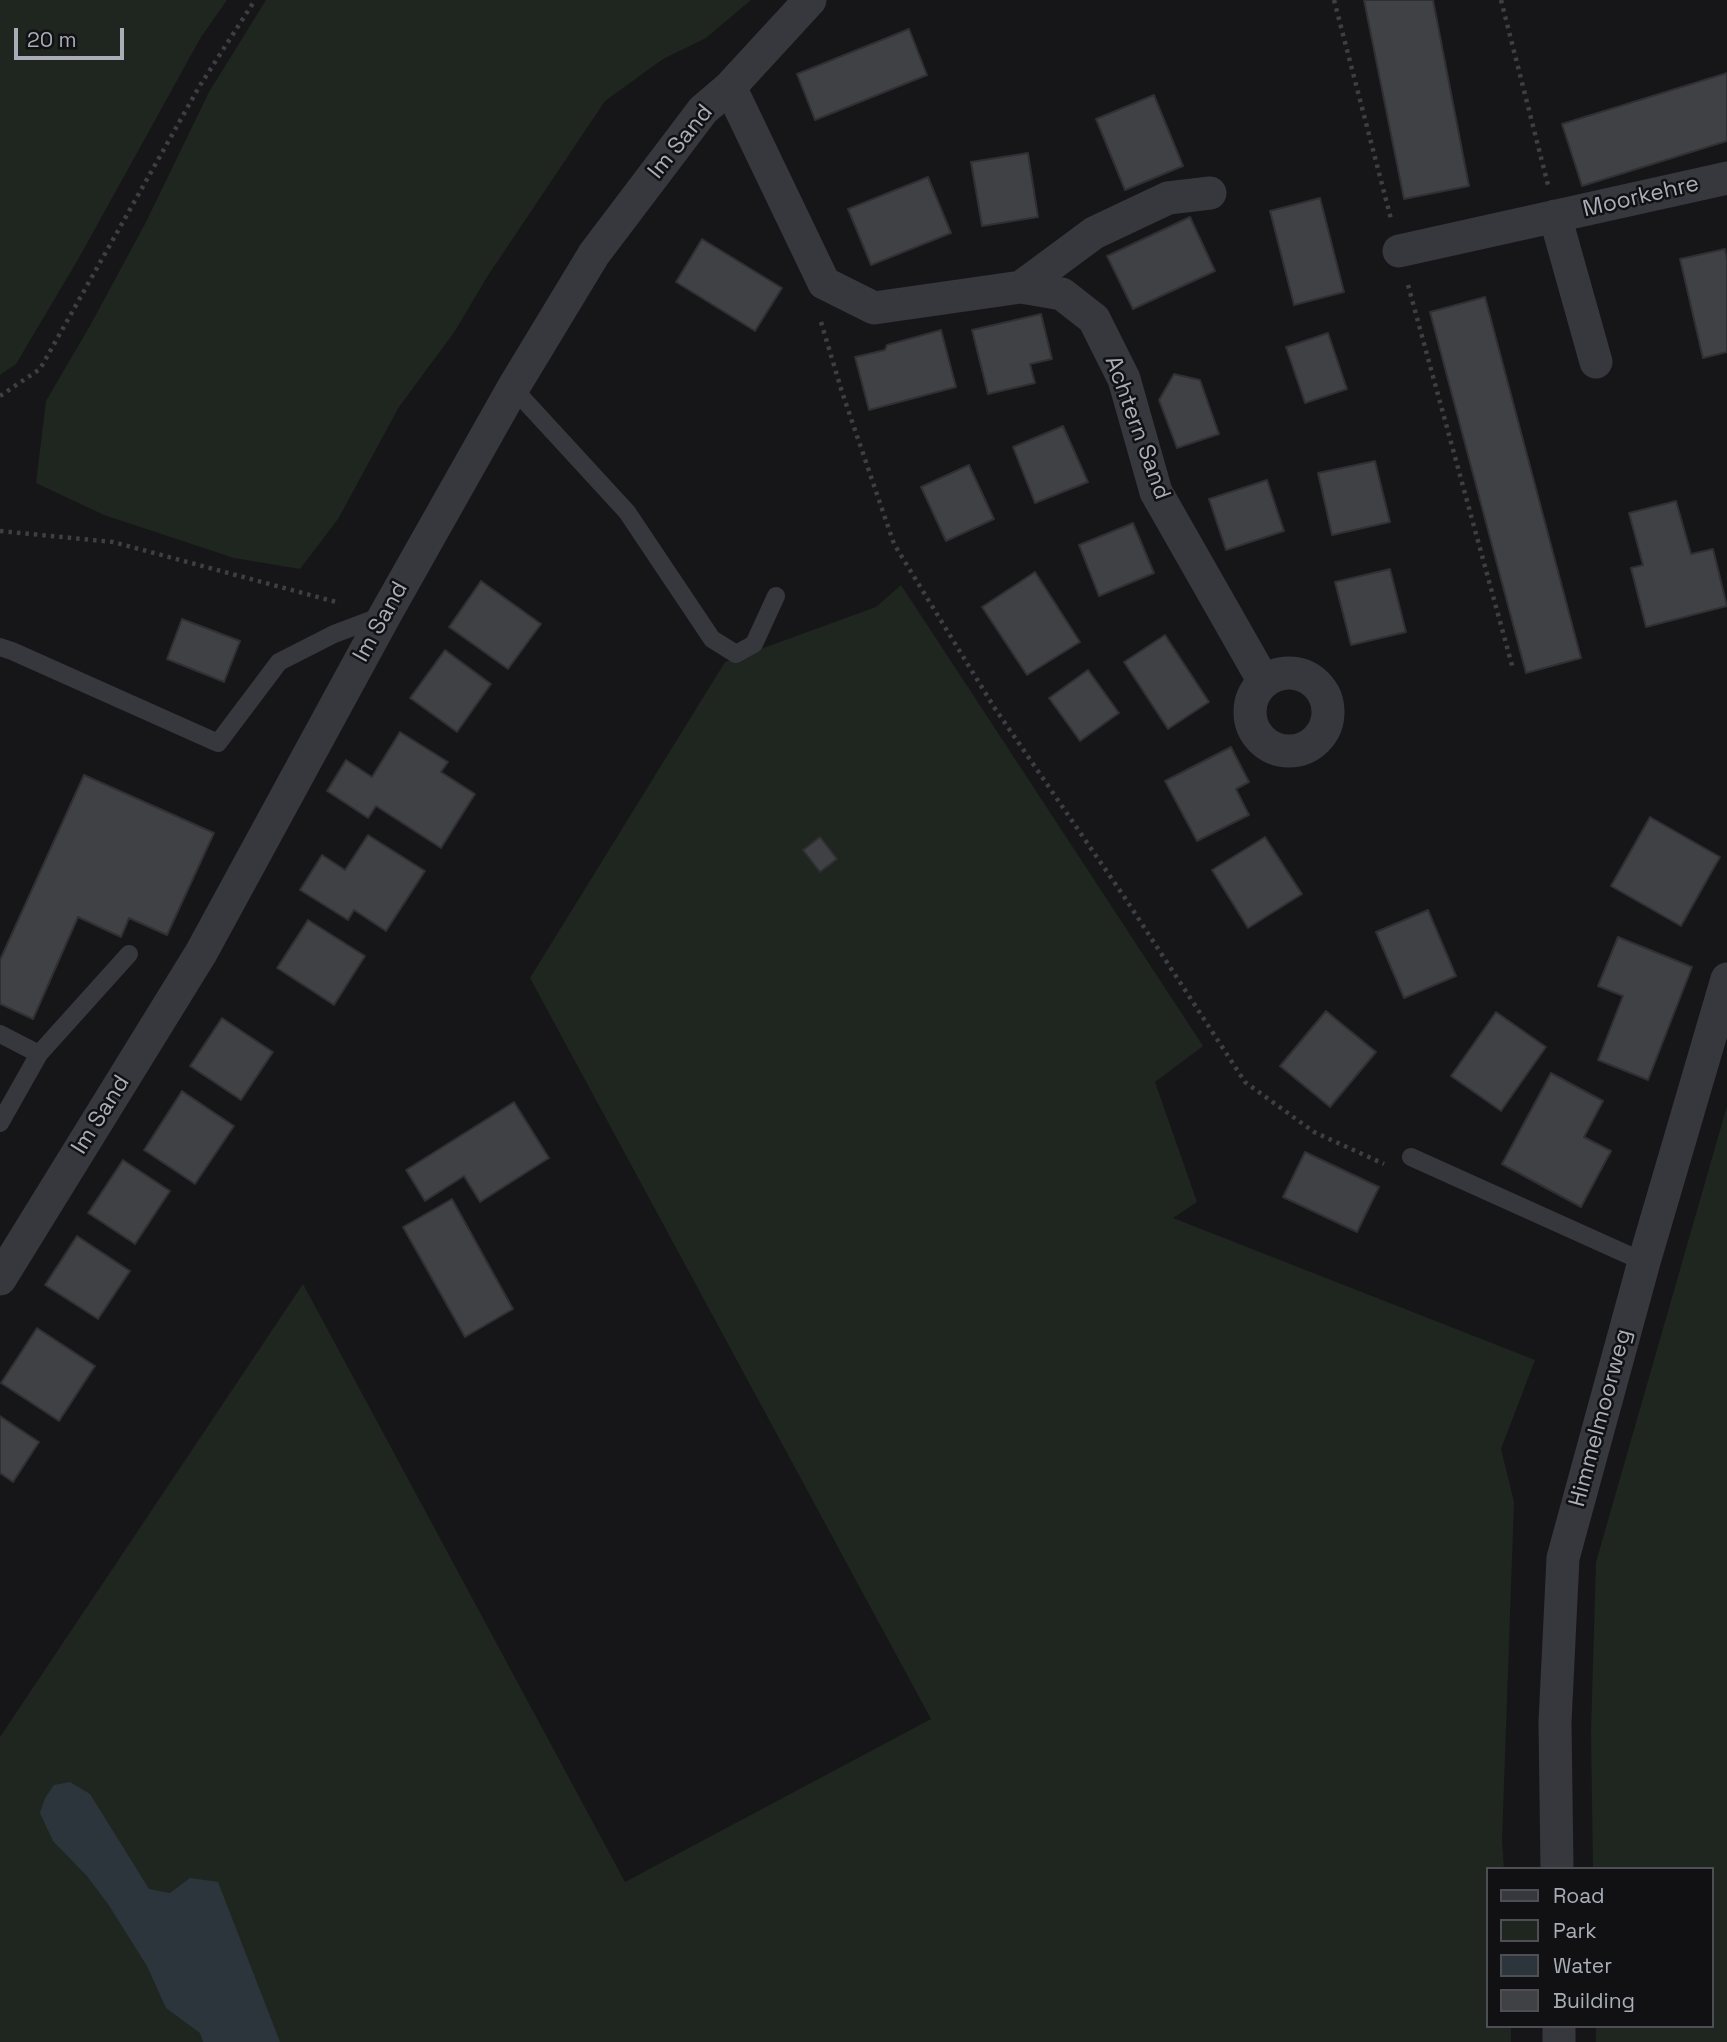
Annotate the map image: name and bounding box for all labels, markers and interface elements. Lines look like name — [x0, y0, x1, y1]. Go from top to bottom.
scale bar — [18, 14, 128, 58]
text: 20 m — [27, 26, 77, 53]
street label: Im Sand — [643, 99, 719, 185]
street label: Moorkehre — [1580, 170, 1702, 224]
street label: Achtern Sand — [1098, 352, 1176, 504]
street label: Im Sand — [348, 577, 414, 667]
street label: Im Sand — [66, 1071, 136, 1159]
street label: Himmelmoorweg — [1564, 1326, 1638, 1510]
legend — [1486, 1867, 1713, 2028]
text: Road — [1553, 1882, 1605, 1909]
text: Park — [1553, 1917, 1597, 1944]
text: Water — [1553, 1952, 1612, 1979]
text: Building — [1553, 1987, 1635, 2014]

